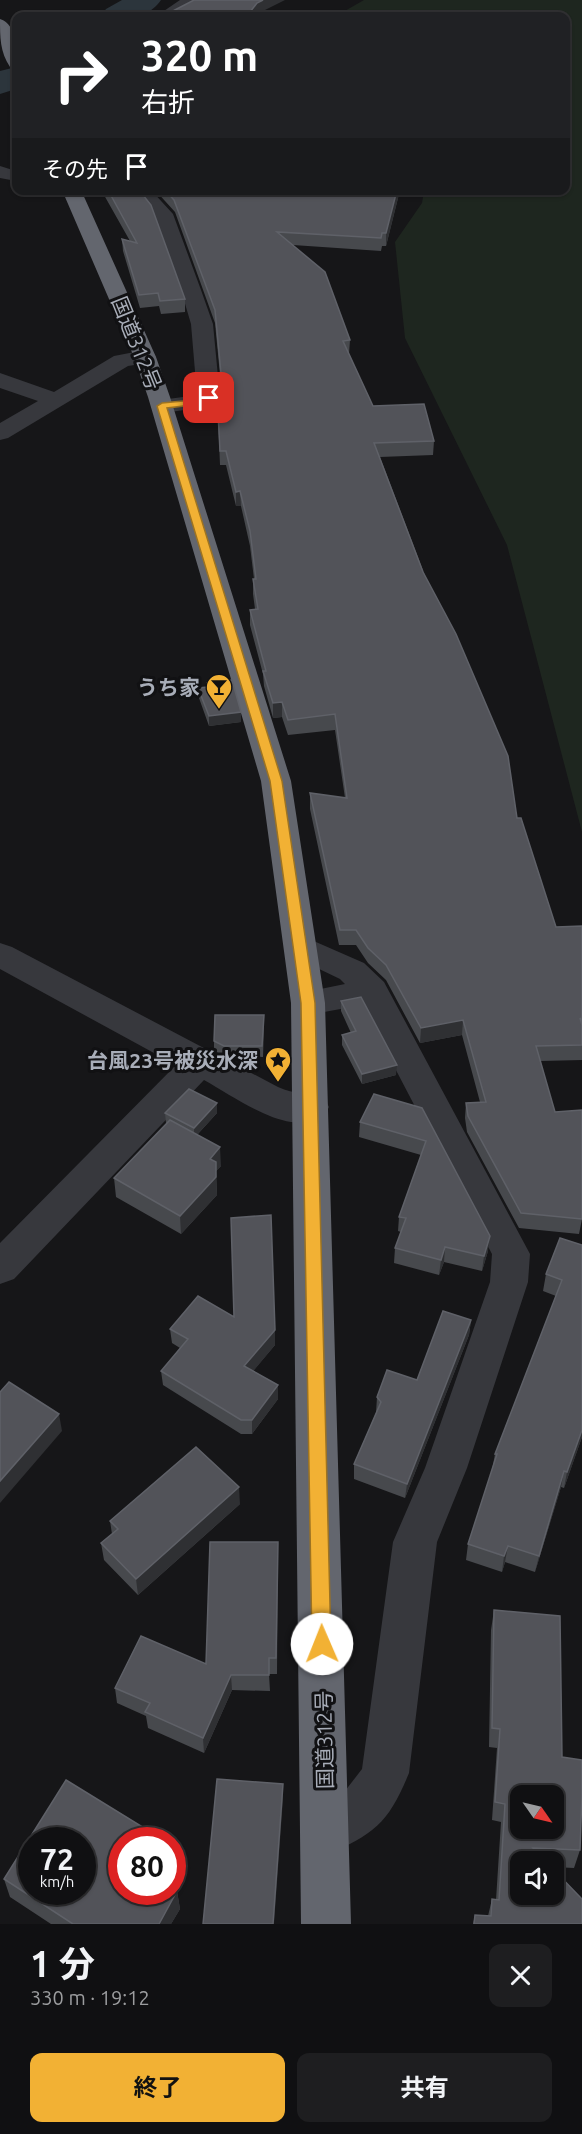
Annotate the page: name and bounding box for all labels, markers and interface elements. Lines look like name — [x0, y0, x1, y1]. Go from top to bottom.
text: 320 m — [141, 32, 258, 79]
icon: right — [42, 36, 120, 114]
text: 右折 — [141, 87, 195, 117]
icon: arrive — [120, 150, 153, 183]
text: その先 — [42, 156, 108, 181]
street label: 国道312号 — [107, 293, 167, 393]
pin — [183, 372, 234, 423]
icon: arrive — [192, 381, 225, 414]
bar icon: うち家 — [204, 672, 234, 710]
place label: うち家 — [137, 675, 200, 699]
place icon: 台風23号被災水深 — [263, 1045, 293, 1083]
place label: 台風23号被災水深 — [87, 1048, 258, 1072]
position arrow — [290, 1612, 354, 1676]
street label: 国道312号 — [311, 1691, 337, 1789]
north arrow — [510, 1785, 564, 1839]
map controls — [510, 1785, 564, 1905]
speed limit sign: 80 — [108, 1827, 186, 1905]
text: 72 — [40, 1842, 74, 1876]
button: sound — [510, 1851, 564, 1905]
text: km/h — [40, 1873, 74, 1890]
text: 1 分 — [30, 1943, 95, 1984]
button: close — [489, 1944, 552, 2007]
text: 330 m · 19:12 — [30, 1986, 150, 2009]
button: 終了 — [30, 2053, 285, 2122]
button: 共有 — [297, 2053, 552, 2122]

